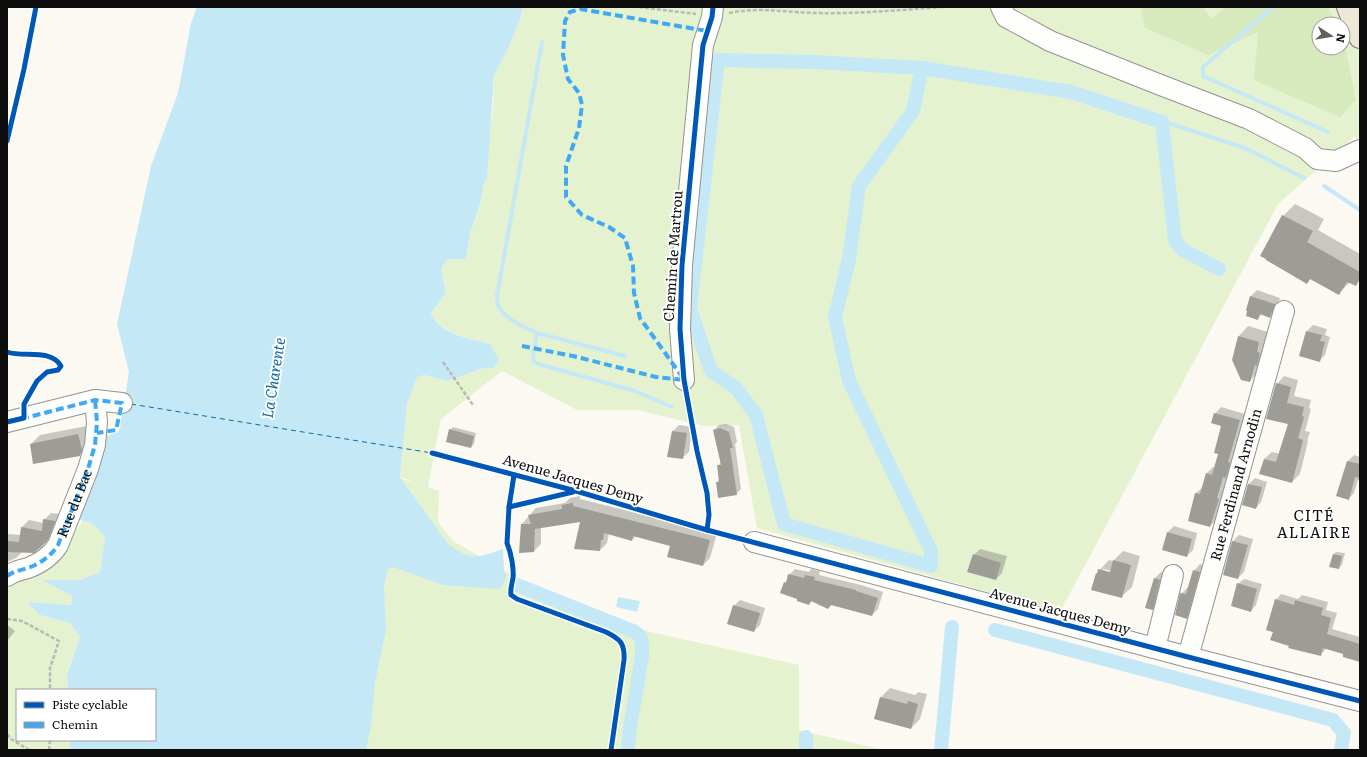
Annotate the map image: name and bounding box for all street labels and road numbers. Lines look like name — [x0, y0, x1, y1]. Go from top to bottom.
street label: Chemin de Martrou — [657, 190, 687, 322]
street label: Rue Ferdinand Arnodin — [1204, 406, 1266, 563]
street label: Avenue Jacques Demy — [501, 448, 647, 508]
street label: Rue du Bac — [51, 466, 96, 540]
street label: Avenue Jacques Demy — [987, 582, 1134, 639]

